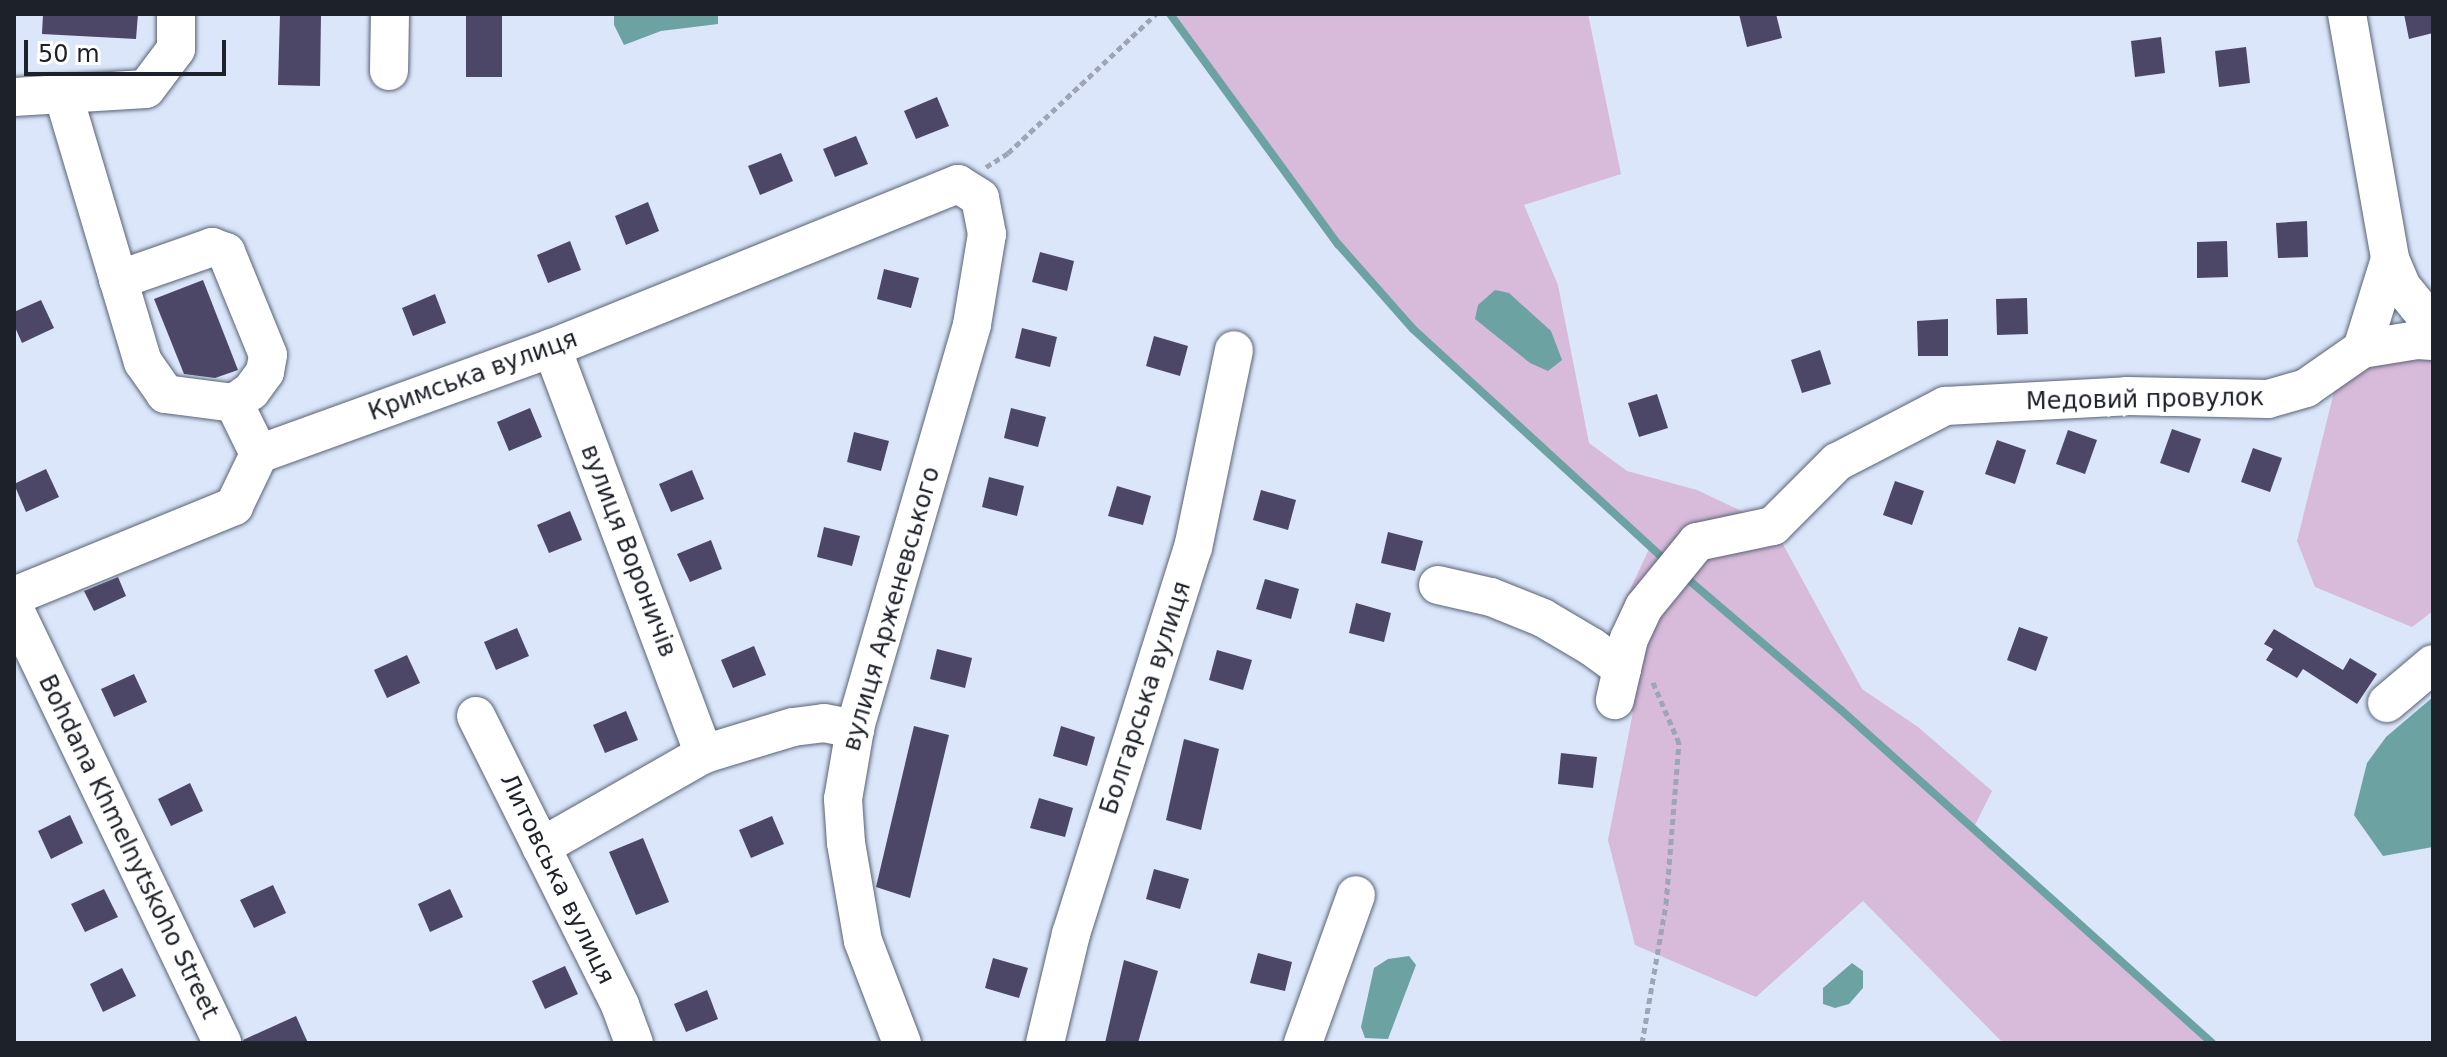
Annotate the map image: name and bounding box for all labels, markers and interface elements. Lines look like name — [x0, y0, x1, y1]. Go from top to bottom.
scale bar — [28, 24, 230, 74]
text: 50 m — [38, 40, 100, 68]
street label: Кримська вулиця — [365, 325, 581, 427]
street label: Медовий провулок — [2026, 384, 2264, 416]
street label: вулиця Вороничів — [574, 441, 682, 661]
street label: вулиця Арженевського — [838, 464, 946, 754]
street label: Болгарська вулиця — [1095, 578, 1197, 818]
street label: Bohdana Khmelnytskoho Street — [32, 670, 224, 1024]
street label: Литовська вулиця — [493, 769, 621, 989]

